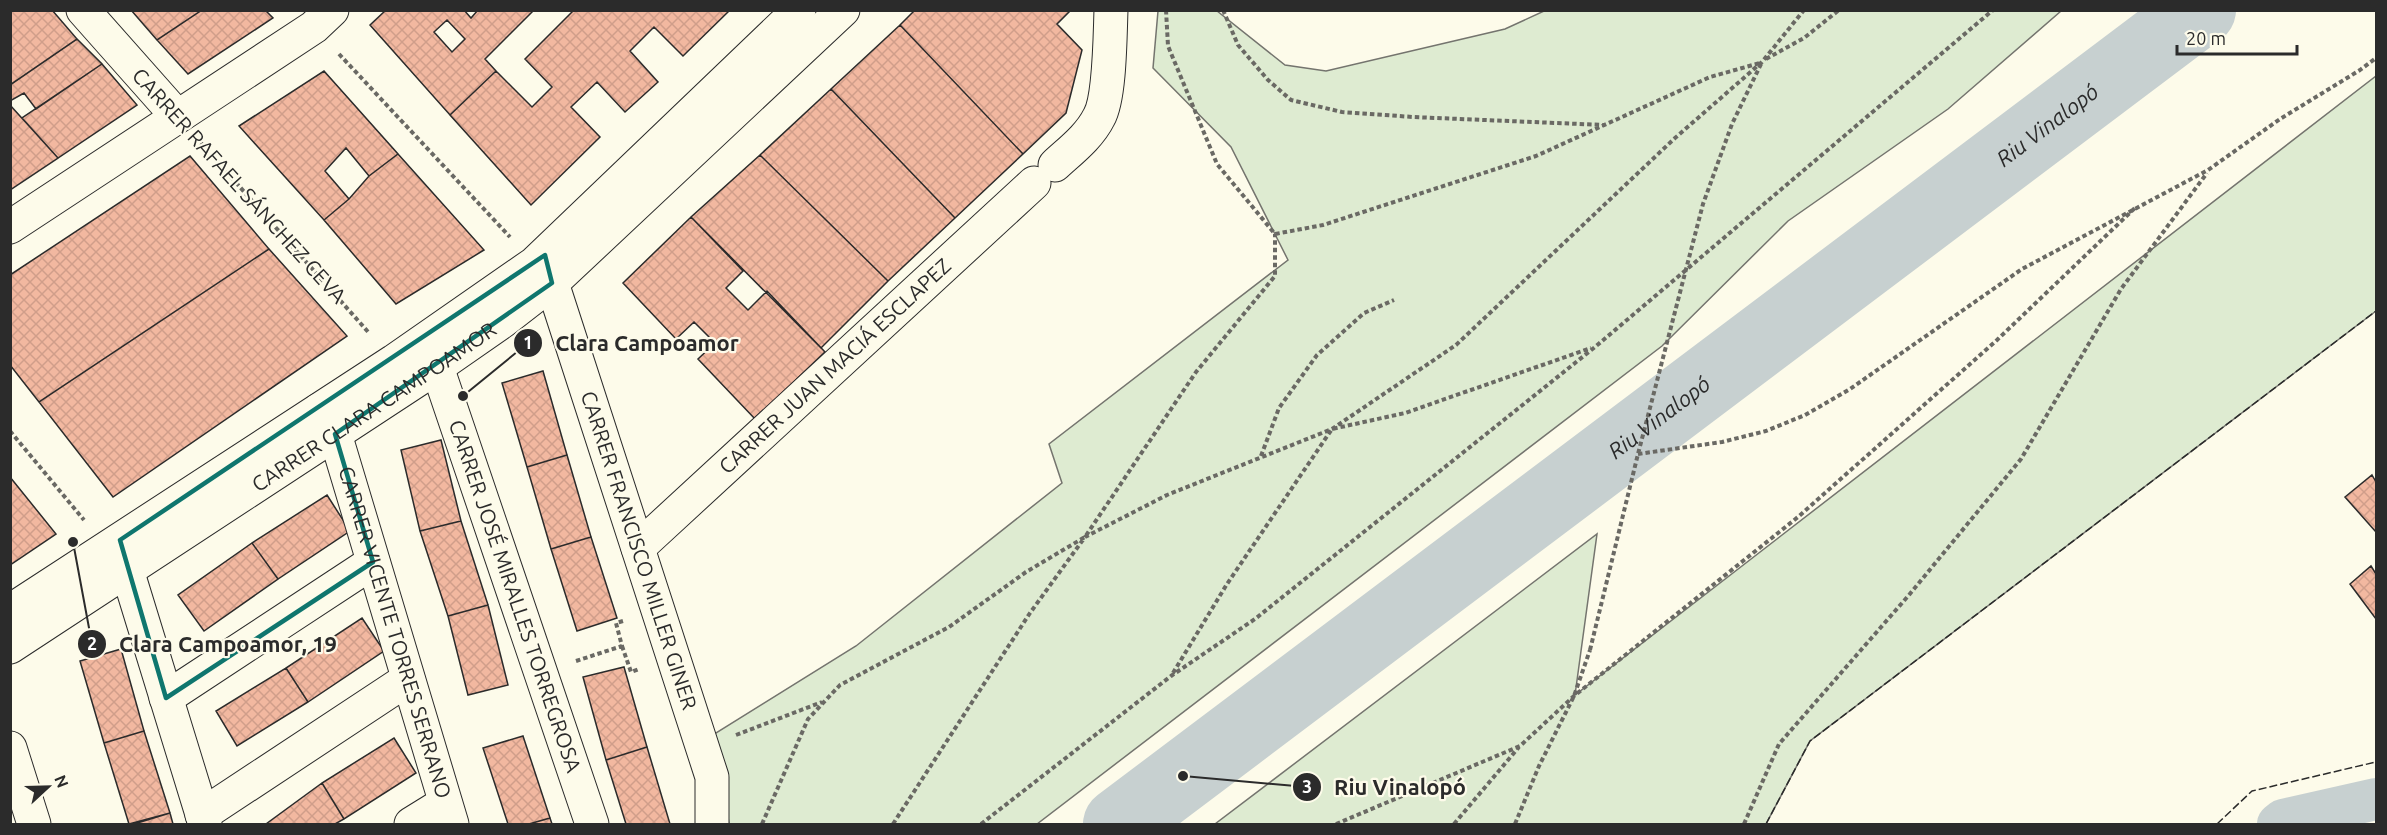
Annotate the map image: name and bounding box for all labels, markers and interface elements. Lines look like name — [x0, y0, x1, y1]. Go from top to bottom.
scale bar — [2177, 18, 2297, 56]
text: 20 m — [2186, 28, 2226, 48]
street label: CARRER RAFAEL SÁNCHEZ CEVA — [128, 63, 352, 308]
water label: Riu Vinalopó — [1991, 78, 2103, 171]
street label: CARRER JUAN MACIÁ ESCLAPEZ — [714, 253, 955, 478]
street label: CARRER CLARA CAMPOAMOR — [247, 317, 500, 496]
callout: Clara Campoamor — [513, 323, 751, 363]
text: Clara Campoamor — [555, 330, 739, 355]
text: 1 — [523, 332, 533, 352]
water label: Riu Vinalopó — [1603, 371, 1715, 463]
street label: CARRER FRANCISCO MILLER GINER — [577, 388, 702, 712]
street label: CARRER JOSÉ MIRALLES TORREGROSA — [445, 417, 587, 775]
street label: CARRER VICENTE TORRES SERRANO — [334, 463, 457, 801]
callout: Clara Campoamor, 19 — [77, 624, 349, 664]
text: Clara Campoamor, 19 — [119, 631, 337, 656]
text: 2 — [87, 633, 97, 653]
north arrow — [18, 757, 78, 817]
callout: Riu Vinalopó — [1292, 767, 1478, 807]
text: N — [51, 772, 72, 790]
text: Riu Vinalopó — [1334, 774, 1466, 799]
text: 3 — [1302, 776, 1312, 796]

